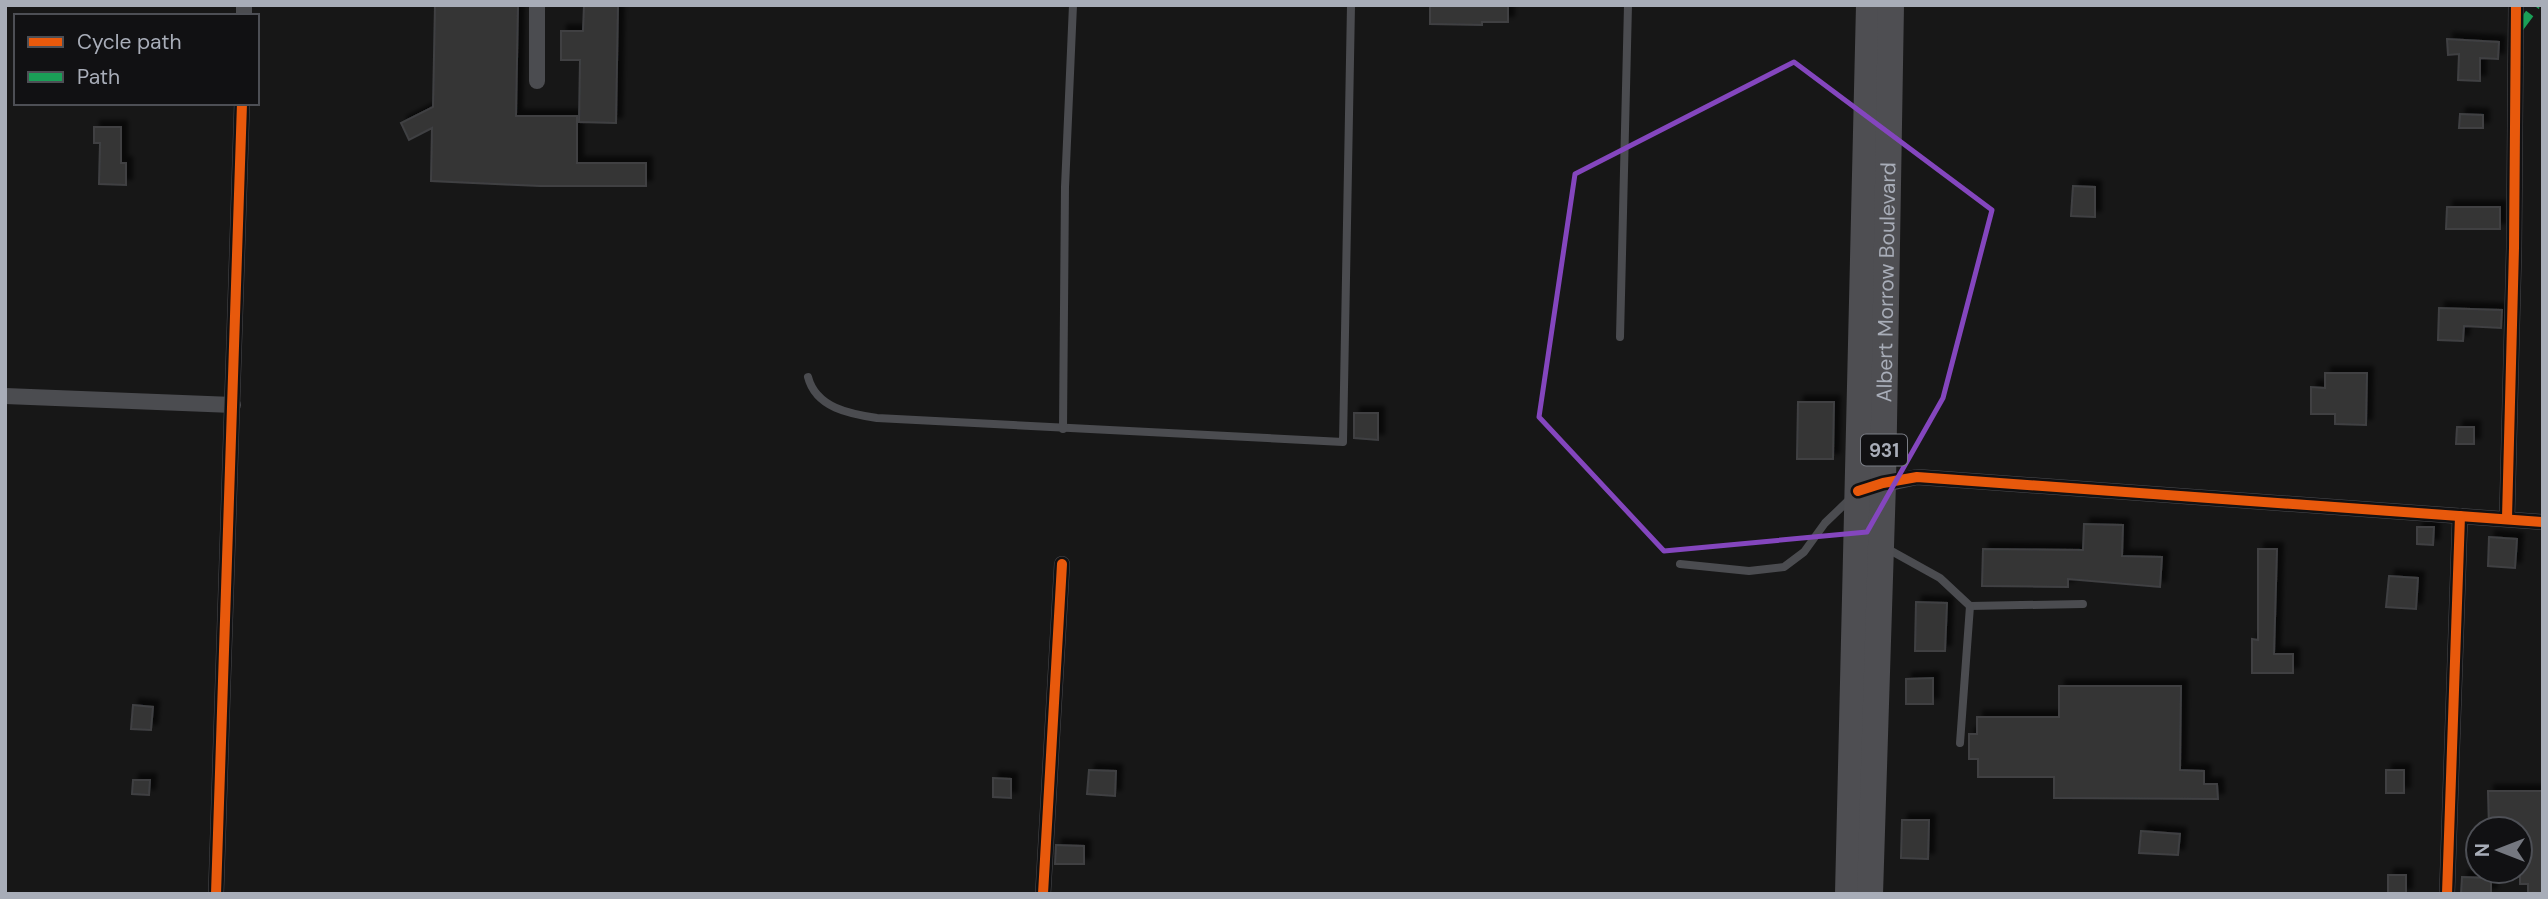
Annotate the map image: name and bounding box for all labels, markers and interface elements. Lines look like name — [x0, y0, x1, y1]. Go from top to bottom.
legend — [14, 14, 259, 105]
text: Cycle path — [77, 28, 182, 56]
text: Path — [77, 63, 120, 91]
street label: Albert Morrow Boulevard — [1870, 162, 1902, 403]
road number: 931 — [1861, 435, 1907, 466]
north arrow — [2464, 815, 2534, 885]
text: N — [2470, 843, 2495, 857]

